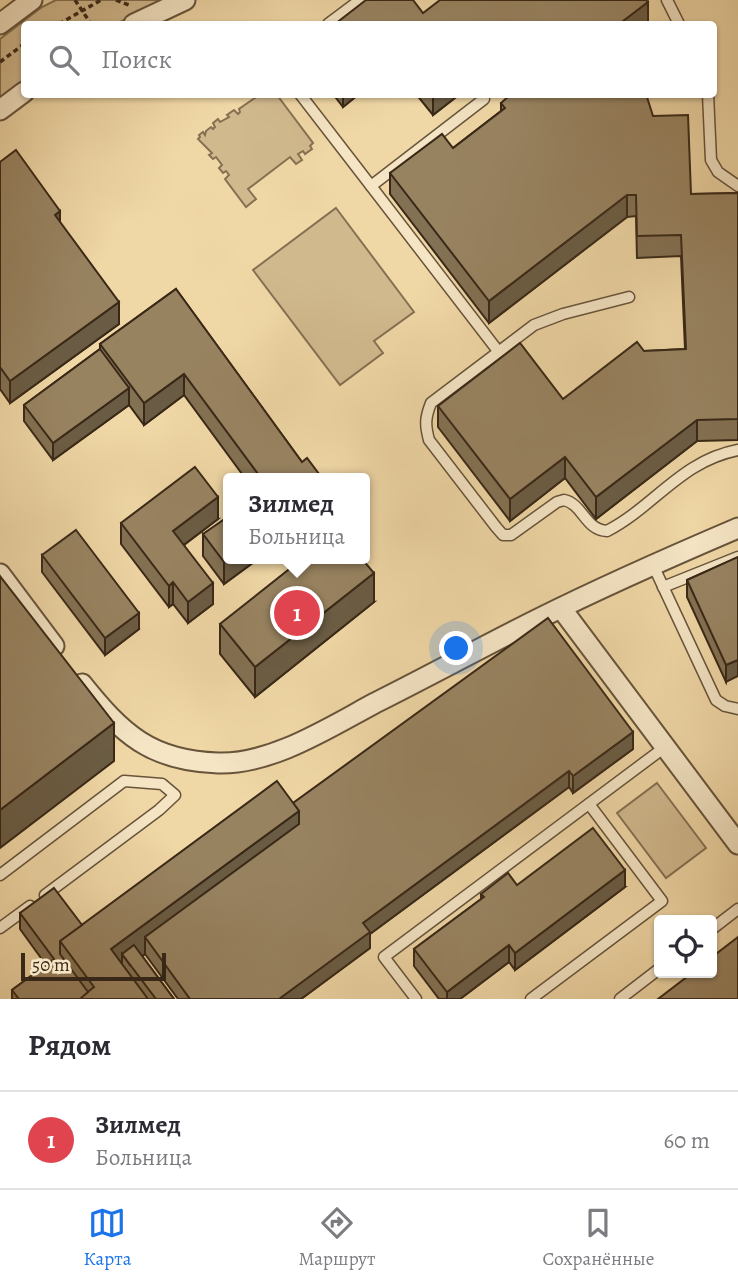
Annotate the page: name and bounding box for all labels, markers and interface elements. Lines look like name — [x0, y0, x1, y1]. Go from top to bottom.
search box — [21, 21, 717, 98]
icon: search — [45, 41, 83, 79]
text: Поиск — [101, 42, 172, 77]
popup — [223, 473, 370, 564]
text: Зилмед — [248, 486, 334, 521]
text: Больница — [248, 521, 345, 552]
pin: 1 — [274, 587, 320, 639]
your location — [439, 631, 473, 665]
map controls — [654, 915, 717, 978]
button: locate — [654, 915, 717, 978]
scale bar — [21, 950, 166, 982]
text: 50 m — [32, 952, 70, 978]
text: Рядом — [28, 1025, 111, 1065]
text: Зилмед — [95, 1107, 181, 1142]
text: 1 — [47, 1125, 55, 1156]
text: 60 m — [663, 1125, 710, 1156]
text: Больница — [95, 1142, 192, 1173]
tab: Карта — [84, 1204, 131, 1272]
tab: Маршрут — [298, 1204, 375, 1272]
tab: Сохранённые — [542, 1204, 654, 1272]

